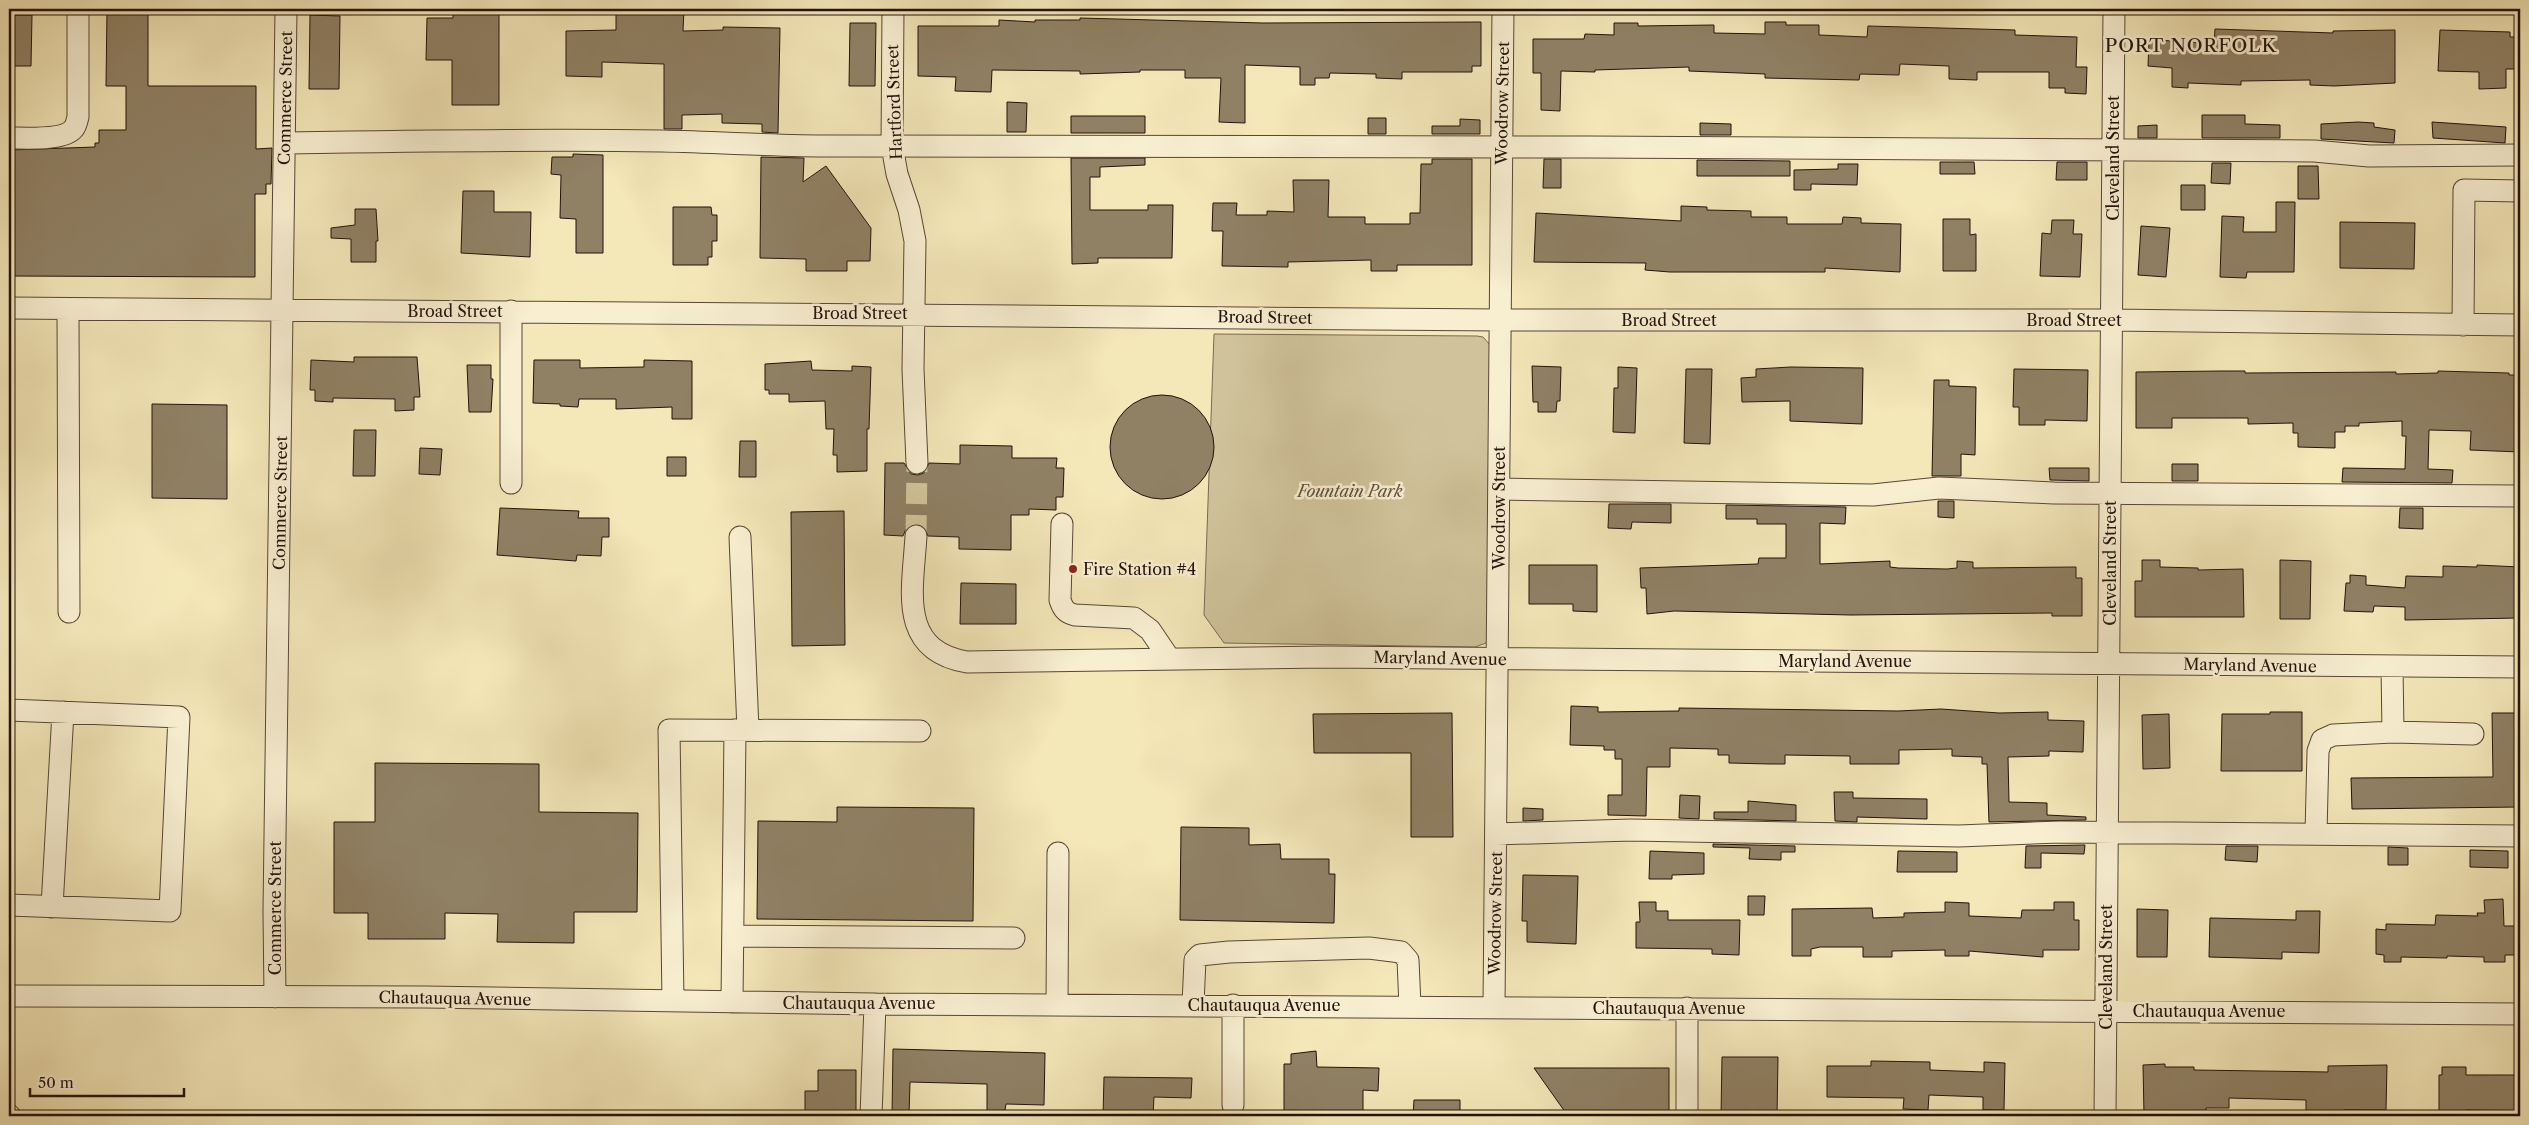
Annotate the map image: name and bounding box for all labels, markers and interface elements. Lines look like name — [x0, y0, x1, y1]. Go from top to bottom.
street label: Commerce Street — [274, 30, 296, 165]
district label: PORT NORFOLK — [2105, 34, 2278, 57]
street label: Woodrow Street — [1491, 41, 1513, 166]
street label: Hartford Street — [882, 44, 906, 160]
street label: Cleveland Street — [2103, 95, 2123, 221]
street label: Broad Street — [407, 301, 503, 321]
street label: Broad Street — [812, 303, 908, 323]
street label: Broad Street — [1217, 306, 1313, 328]
street label: Broad Street — [1621, 310, 1717, 330]
street label: Broad Street — [2026, 310, 2122, 330]
street label: Commerce Street — [269, 435, 291, 570]
street label: Woodrow Street — [1489, 446, 1509, 571]
park label: Fountain Park — [1295, 481, 1403, 501]
street label: Cleveland Street — [2100, 500, 2120, 626]
place label: Fire Station #4 — [1083, 559, 1196, 579]
marker: Fire Station #4 — [1067, 563, 1079, 575]
street label: Maryland Avenue — [1373, 647, 1507, 669]
street label: Maryland Avenue — [1778, 651, 1912, 671]
street label: Maryland Avenue — [2183, 654, 2317, 676]
street label: Commerce Street — [265, 840, 285, 975]
street label: Woodrow Street — [1484, 851, 1506, 976]
street label: Cleveland Street — [2096, 904, 2116, 1030]
street label: Chautauqua Avenue — [378, 987, 532, 1009]
street label: Chautauqua Avenue — [783, 993, 935, 1013]
street label: Chautauqua Avenue — [1188, 995, 1340, 1015]
street label: Chautauqua Avenue — [1593, 998, 1745, 1018]
street label: Chautauqua Avenue — [2133, 1001, 2285, 1021]
scale bar — [30, 1065, 184, 1097]
text: 50 m — [38, 1073, 74, 1092]

